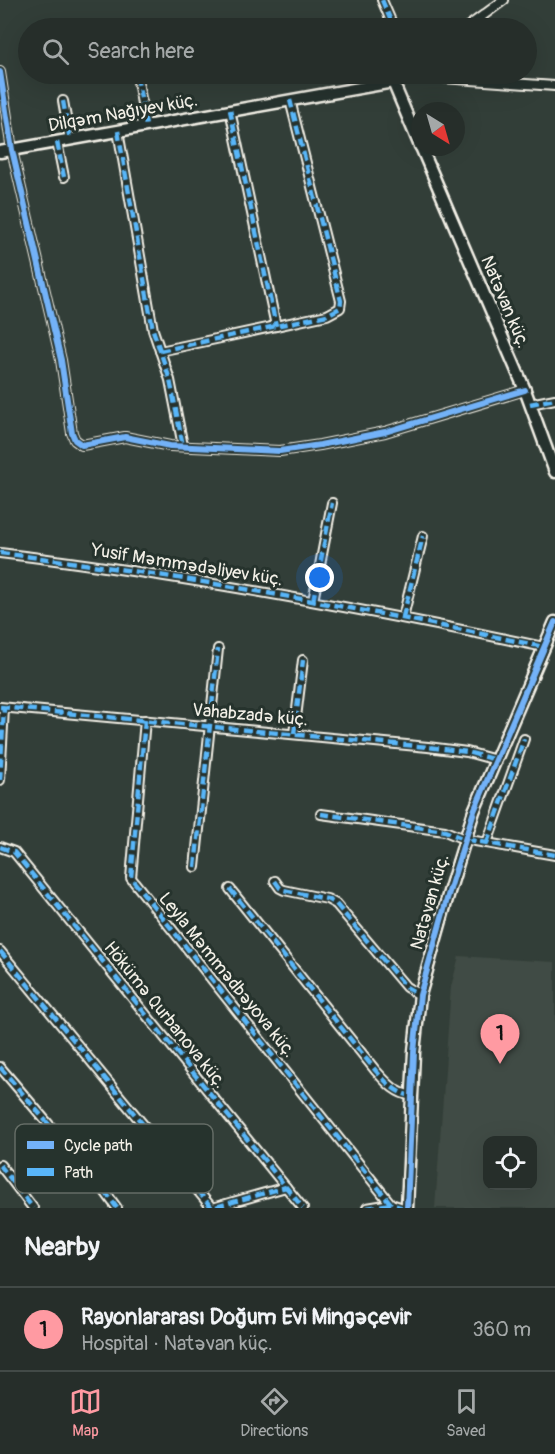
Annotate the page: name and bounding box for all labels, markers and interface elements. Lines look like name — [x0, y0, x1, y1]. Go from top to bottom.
search box — [18, 18, 537, 84]
icon: search — [39, 35, 72, 68]
text: Search here — [87, 37, 194, 65]
street label: Dilqəm Nağıyev küç. — [47, 89, 199, 137]
north arrow — [411, 102, 465, 156]
street label: Natəvan küç. — [475, 252, 535, 352]
street label: Yusif Məmmədəliyev küç. — [89, 538, 284, 591]
your location — [305, 563, 334, 592]
street label: Vahabzadə küç. — [191, 698, 309, 732]
street label: Natəvan küç. — [405, 852, 455, 952]
street label: Leyla Məmmədbəyova küç. — [153, 888, 301, 1062]
street label: Hökümə Qurbanova küç. — [99, 937, 231, 1093]
pin: 1 — [480, 1014, 520, 1064]
legend — [15, 1124, 213, 1193]
text: Cycle path — [64, 1136, 132, 1156]
map controls — [483, 1136, 537, 1190]
button: locate — [483, 1136, 537, 1190]
text: Path — [64, 1163, 93, 1183]
text: Nearby — [24, 1231, 100, 1263]
text: Rayonlararası Doğum Evi Mingəçevir — [81, 1303, 412, 1331]
text: 1 — [40, 1317, 47, 1342]
text: 360 m — [472, 1317, 531, 1342]
text: Hospital · Natəvan küç. — [81, 1331, 273, 1356]
tab: Map — [69, 1385, 102, 1441]
tab: Directions — [240, 1385, 308, 1441]
tab: Saved — [446, 1385, 486, 1441]

